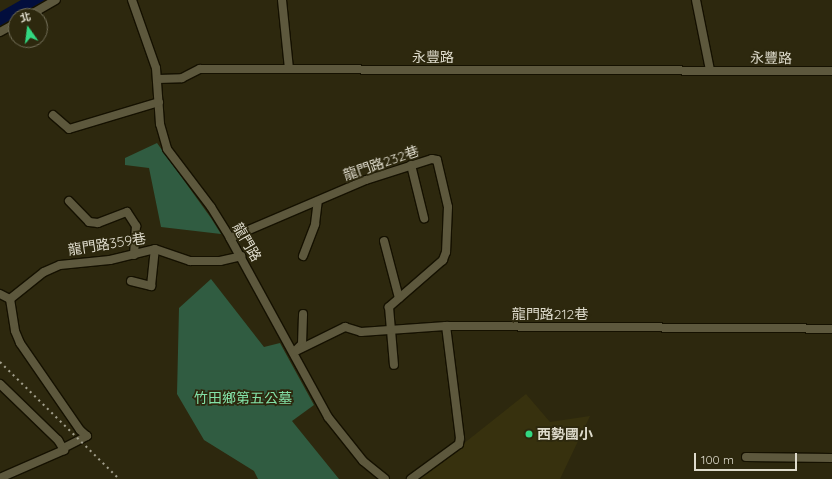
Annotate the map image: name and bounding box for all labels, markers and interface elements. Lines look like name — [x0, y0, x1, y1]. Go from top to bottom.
north arrow — [8, 8, 48, 48]
text: 北 — [18, 9, 32, 25]
street label: 永豐路 — [412, 49, 454, 65]
street label: 永豐路 — [750, 49, 792, 67]
street label: 龍門路232巷 — [341, 142, 421, 184]
street label: 龍門路 — [229, 220, 265, 264]
street label: 龍門路359巷 — [67, 230, 147, 258]
street label: 龍門路212巷 — [512, 306, 588, 322]
park label: 竹田鄉第五公墓 — [194, 390, 292, 406]
place label: 西勢國小 — [537, 426, 593, 442]
marker: 西勢國小 — [524, 429, 534, 439]
scale bar — [696, 445, 799, 471]
text: 100 m — [701, 452, 734, 467]

